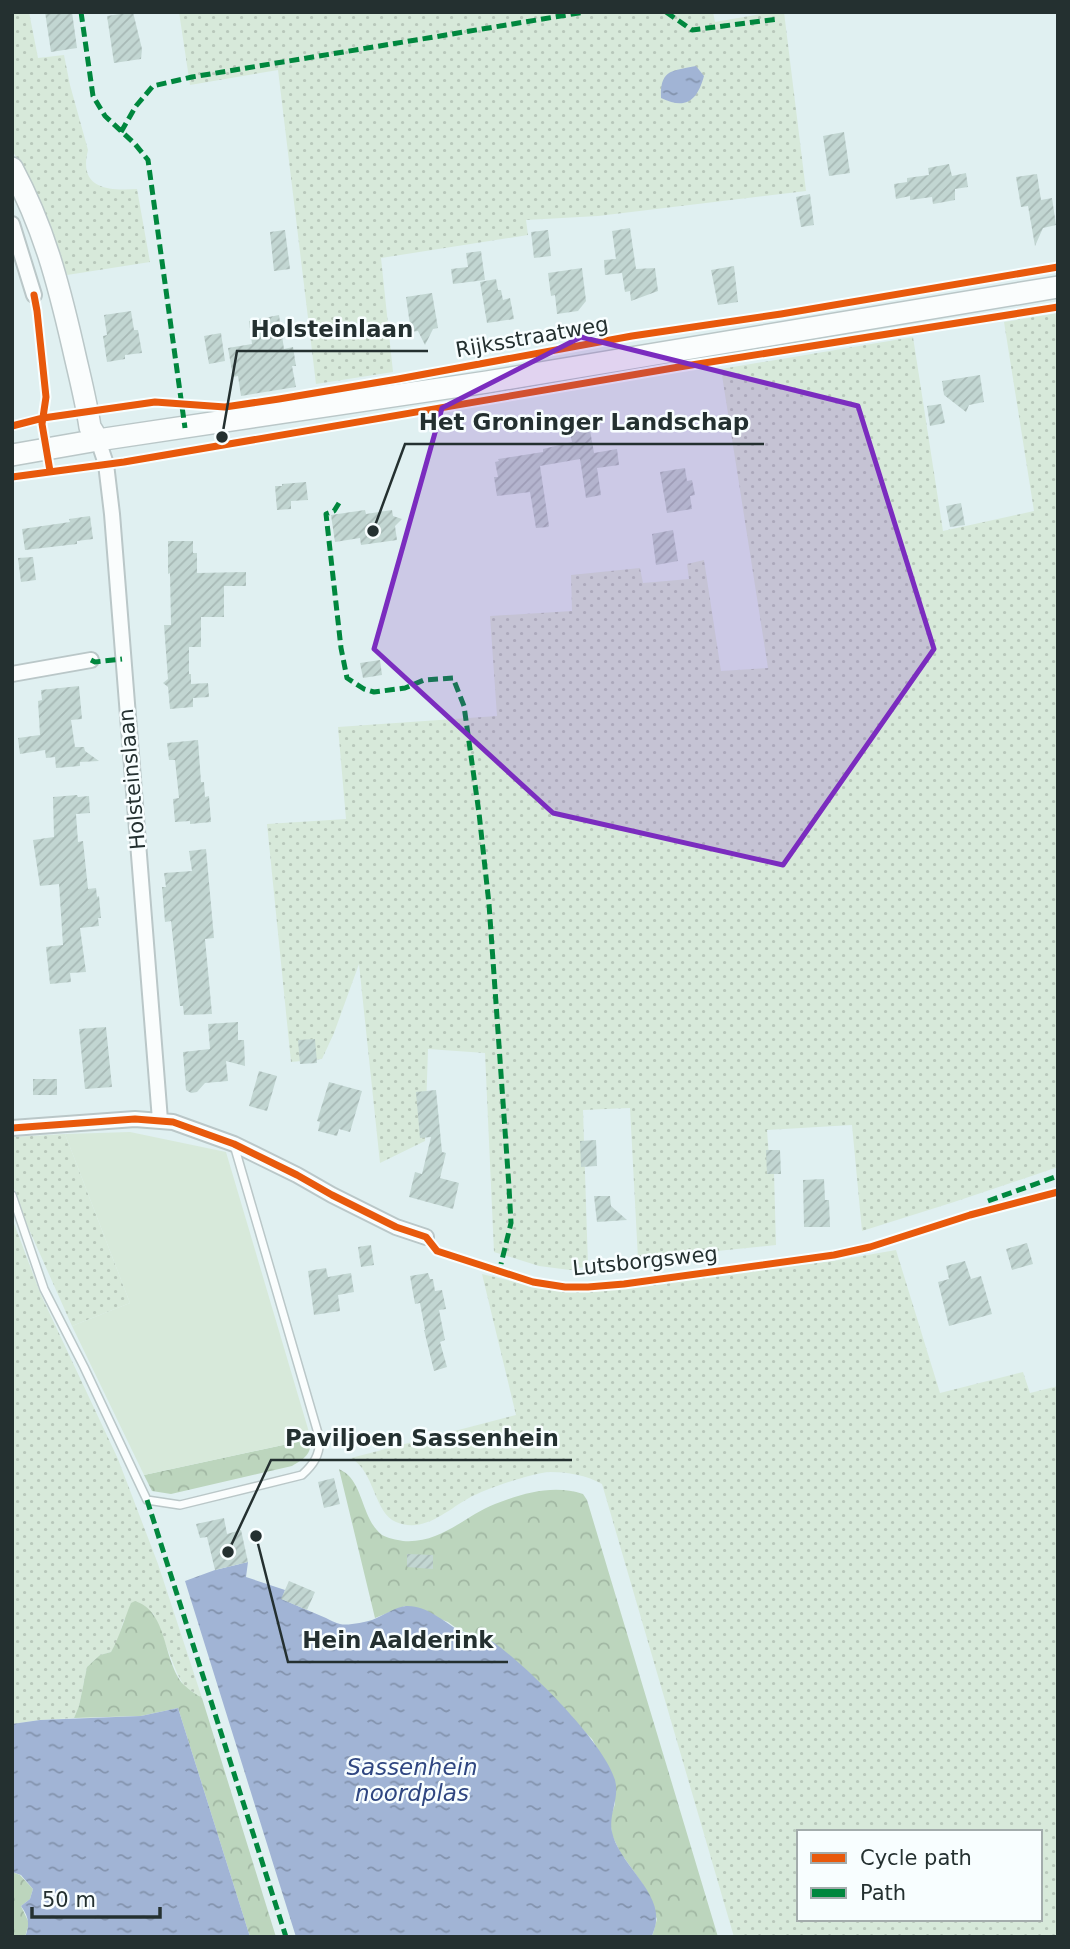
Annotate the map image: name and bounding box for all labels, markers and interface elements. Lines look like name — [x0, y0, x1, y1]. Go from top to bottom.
callout: Holsteinlaan — [237, 307, 428, 351]
street label: Rijksstraatweg — [454, 312, 610, 362]
text: Holsteinlaan — [251, 316, 413, 342]
callout: Het Groninger Landschap — [405, 400, 764, 444]
text: Het Groninger Landschap — [419, 409, 749, 435]
street label: Holsteinslaan — [114, 707, 150, 851]
street label: Lutsborgsweg — [571, 1241, 719, 1281]
callout: Paviljoen Sassenhein — [271, 1416, 572, 1460]
text: Paviljoen Sassenhein — [285, 1425, 559, 1451]
callout: Hein Aalderink — [288, 1618, 508, 1662]
text: Hein Aalderink — [302, 1627, 494, 1653]
water label: Sassenhein noordplas — [346, 1754, 478, 1806]
legend — [797, 1830, 1042, 1921]
text: Cycle path — [860, 1846, 972, 1870]
scale bar — [32, 1876, 159, 1920]
text: Path — [860, 1881, 906, 1905]
text: 50 m — [42, 1888, 96, 1912]

